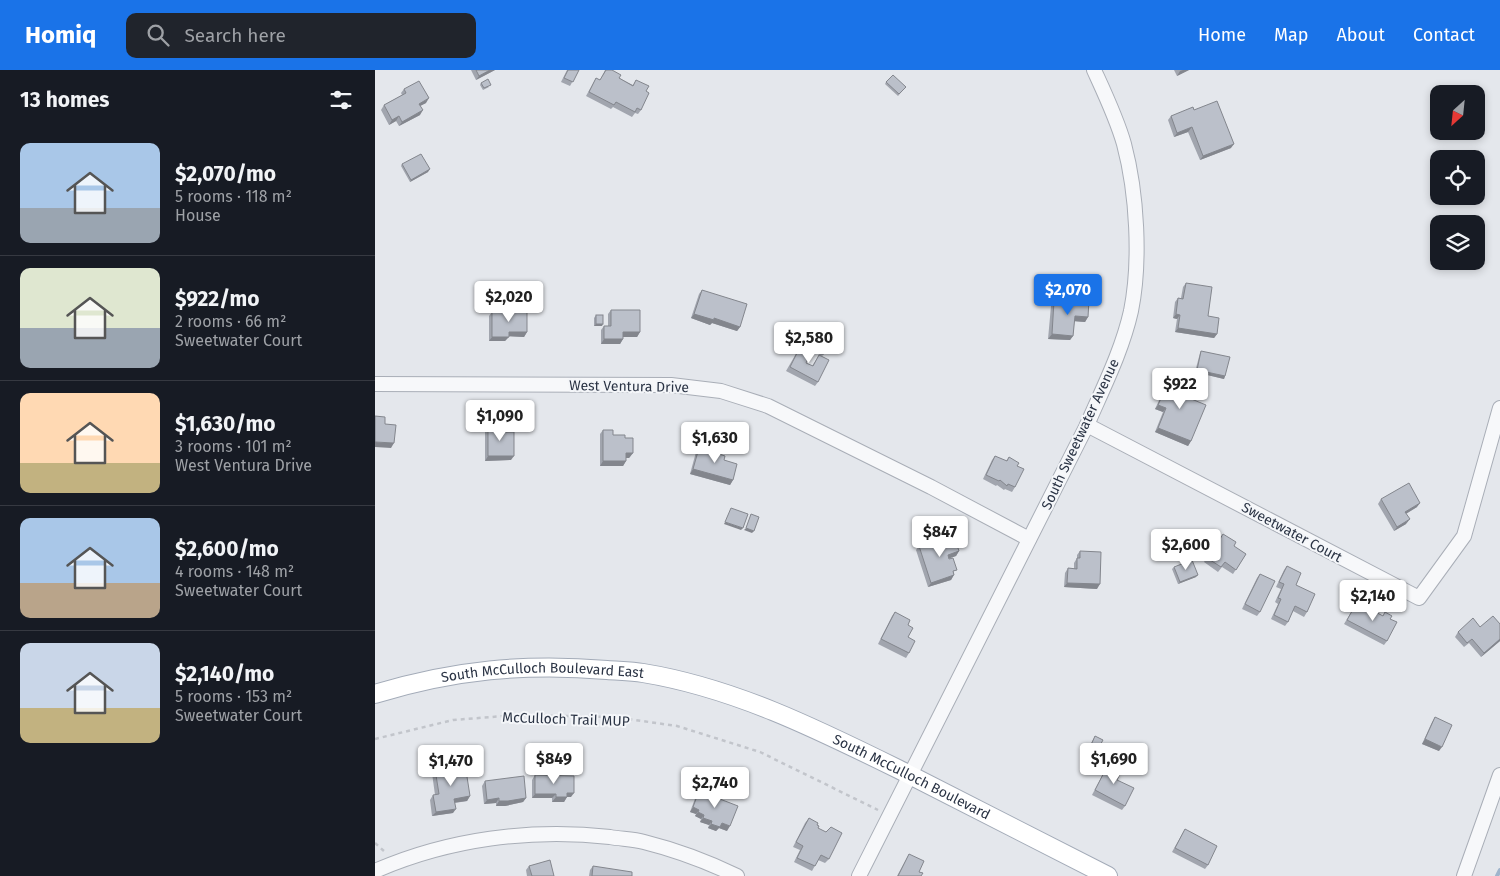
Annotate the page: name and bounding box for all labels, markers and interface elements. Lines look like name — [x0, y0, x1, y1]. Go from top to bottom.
search box — [126, 13, 476, 58]
text: Homiq — [25, 21, 96, 49]
icon: search — [144, 21, 172, 49]
text: Search here — [184, 24, 286, 47]
text: Home — [1198, 24, 1246, 46]
text: Map — [1274, 24, 1308, 46]
text: About — [1336, 24, 1385, 46]
text: Contact — [1413, 24, 1475, 46]
north arrow — [1430, 85, 1485, 140]
map controls — [1430, 85, 1485, 270]
icon: filters — [327, 86, 355, 114]
text: 13 homes — [20, 87, 110, 113]
button: locate — [1430, 150, 1485, 205]
text: $2,070/mo — [175, 161, 276, 187]
icon: home — [60, 163, 120, 223]
text: 5 rooms · 118 m² — [175, 187, 292, 206]
text: House — [175, 206, 221, 225]
button: layers — [1430, 215, 1485, 270]
pin: $2,070 — [1027, 274, 1109, 316]
pin: $2,020 — [468, 280, 550, 323]
text: $2,070 — [1045, 280, 1091, 299]
text: $922/mo — [175, 286, 260, 312]
text: $2,020 — [485, 287, 533, 306]
icon: home — [60, 288, 120, 348]
text: 2 rooms · 66 m² — [175, 312, 286, 331]
pin: $2,580 — [768, 322, 850, 364]
text: $2,580 — [785, 328, 833, 347]
text: Sweetwater Court — [175, 331, 302, 350]
street label: South Sweetwater Avenue — [1038, 356, 1123, 512]
pin: $922 — [1150, 368, 1210, 410]
text: $922 — [1163, 374, 1197, 393]
street label: West Ventura Drive — [569, 377, 689, 396]
pin: $1,090 — [459, 400, 541, 442]
text: $1,090 — [477, 406, 523, 425]
text: $1,630/mo — [175, 411, 276, 437]
icon: home — [60, 413, 120, 473]
pin: $1,630 — [674, 422, 756, 464]
text: $1,630 — [692, 428, 738, 447]
text: 3 rooms · 101 m² — [175, 437, 292, 456]
text: West Ventura Drive — [175, 456, 312, 475]
street label: Sweetwater Court — [1239, 499, 1346, 567]
pin: $847 — [910, 516, 970, 558]
text: $847 — [923, 522, 957, 541]
pin: $2,600 — [1145, 528, 1227, 571]
text: $2,600 — [1162, 535, 1210, 554]
text: $2,600/mo — [175, 536, 279, 562]
icon: home — [60, 538, 120, 598]
text: 4 rooms · 148 m² — [175, 562, 294, 581]
pin: $2,140 — [1332, 580, 1414, 622]
text: Sweetwater Court — [175, 581, 302, 600]
text: $2,140 — [1351, 586, 1395, 605]
street label: South McCulloch Boulevard East — [440, 659, 646, 686]
text: $2,140/mo — [175, 661, 274, 687]
icon: home — [60, 663, 120, 723]
text: 5 rooms · 153 m² — [175, 687, 292, 706]
text: Sweetwater Court — [175, 706, 302, 725]
street label: McCulloch Trail MUP — [502, 709, 630, 730]
street label: South McCulloch Boulevard — [830, 731, 993, 823]
pin: $849 — [524, 742, 584, 785]
pin: $1,690 — [1073, 742, 1155, 785]
pin: $1,470 — [410, 744, 492, 787]
text: $849 — [536, 749, 572, 768]
text: $1,690 — [1091, 749, 1137, 768]
text: $1,470 — [429, 751, 473, 770]
pin: $2,740 — [674, 766, 756, 809]
text: $2,740 — [692, 773, 738, 792]

